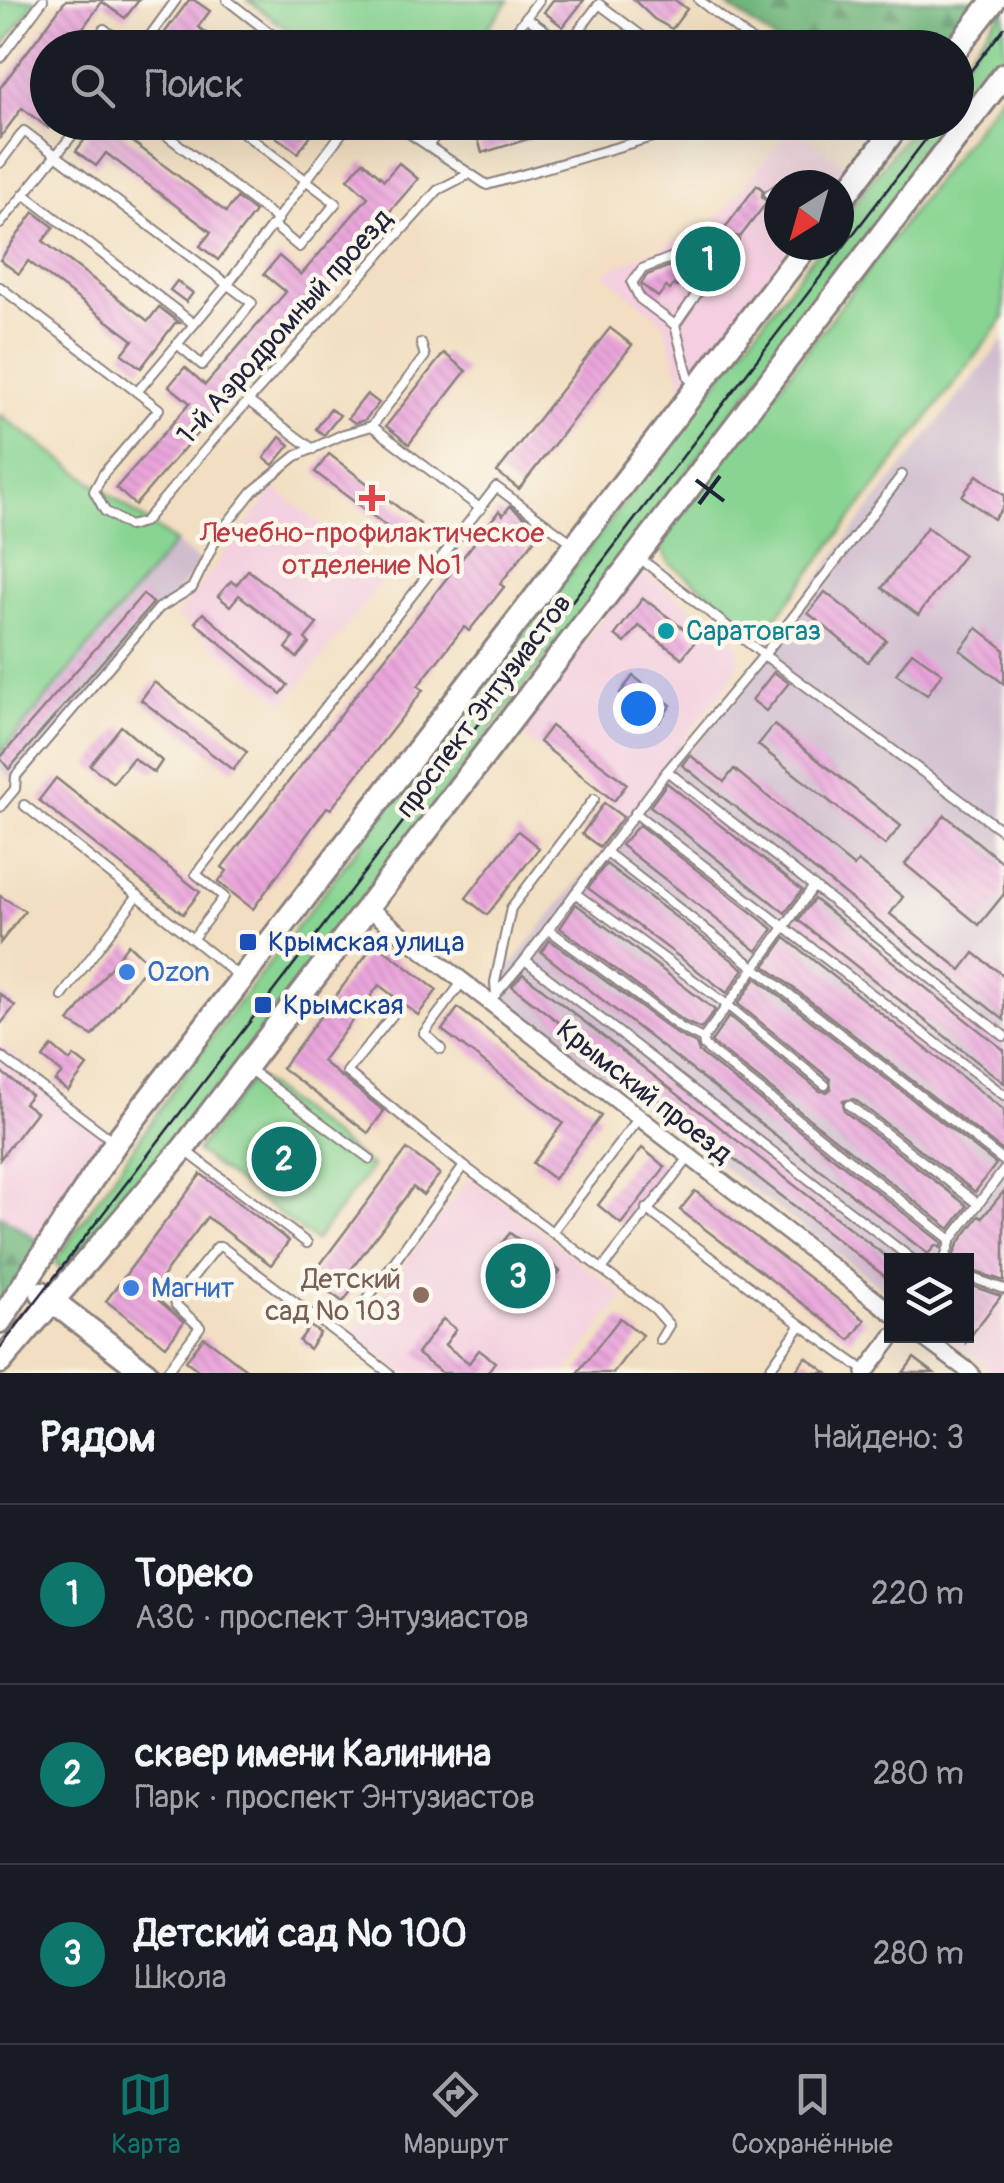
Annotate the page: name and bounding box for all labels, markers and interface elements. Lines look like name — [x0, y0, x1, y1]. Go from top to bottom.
search box — [30, 30, 974, 140]
icon: search — [65, 58, 120, 113]
text: Поиск — [145, 61, 244, 109]
north arrow — [764, 170, 854, 260]
street label: 1-й Аэродромный проезд — [170, 202, 400, 452]
pin: 1 — [676, 222, 740, 296]
marker: Лечебно-профилактическое отделение №1 — [359, 485, 385, 511]
place label: Лечебно-профилактическое отделение №1 — [199, 516, 544, 583]
street label: проспект Энтузиастов — [388, 587, 580, 825]
place label: Саратовгаз — [686, 614, 821, 649]
marker: Саратовгаз — [655, 620, 677, 642]
your location — [613, 683, 664, 734]
place label: Крымская улица — [268, 925, 464, 960]
marker: Крымская улица — [237, 931, 259, 953]
place label: Ozon — [147, 955, 210, 990]
marker: Ozon — [116, 961, 138, 983]
place label: Крымская — [283, 988, 404, 1023]
marker: Крымская — [252, 994, 274, 1016]
street label: Крымский проезд — [549, 1013, 739, 1171]
pin: 2 — [252, 1122, 316, 1196]
pin: 3 — [486, 1238, 550, 1314]
map controls — [884, 1253, 974, 1343]
button: layers — [884, 1253, 974, 1343]
place label: Детский сад № 103 — [265, 1262, 401, 1329]
place label: Магнит — [151, 1271, 234, 1306]
marker: Магнит — [120, 1277, 142, 1299]
marker: Детский сад № 103 — [410, 1284, 432, 1306]
text: Рядом — [40, 1412, 156, 1464]
text: Найдено: 3 — [812, 1418, 964, 1458]
text: Тореко — [135, 1550, 253, 1598]
text: 1 — [66, 1574, 79, 1614]
text: 220 m — [871, 1574, 964, 1614]
text: АЗС · проспект Энтузиастов — [135, 1598, 529, 1638]
text: сквер имени Калинина — [135, 1730, 491, 1778]
text: 2 — [64, 1754, 81, 1794]
text: 280 m — [873, 1754, 964, 1794]
text: Парк · проспект Энтузиастов — [135, 1778, 535, 1818]
text: Детский сад № 100 — [135, 1910, 467, 1958]
text: 3 — [64, 1934, 81, 1974]
text: 280 m — [873, 1934, 964, 1974]
text: Школа — [135, 1958, 227, 1998]
tab: Карта — [111, 2067, 181, 2162]
tab: Маршрут — [403, 2067, 509, 2162]
tab: Сохранённые — [731, 2067, 893, 2162]

